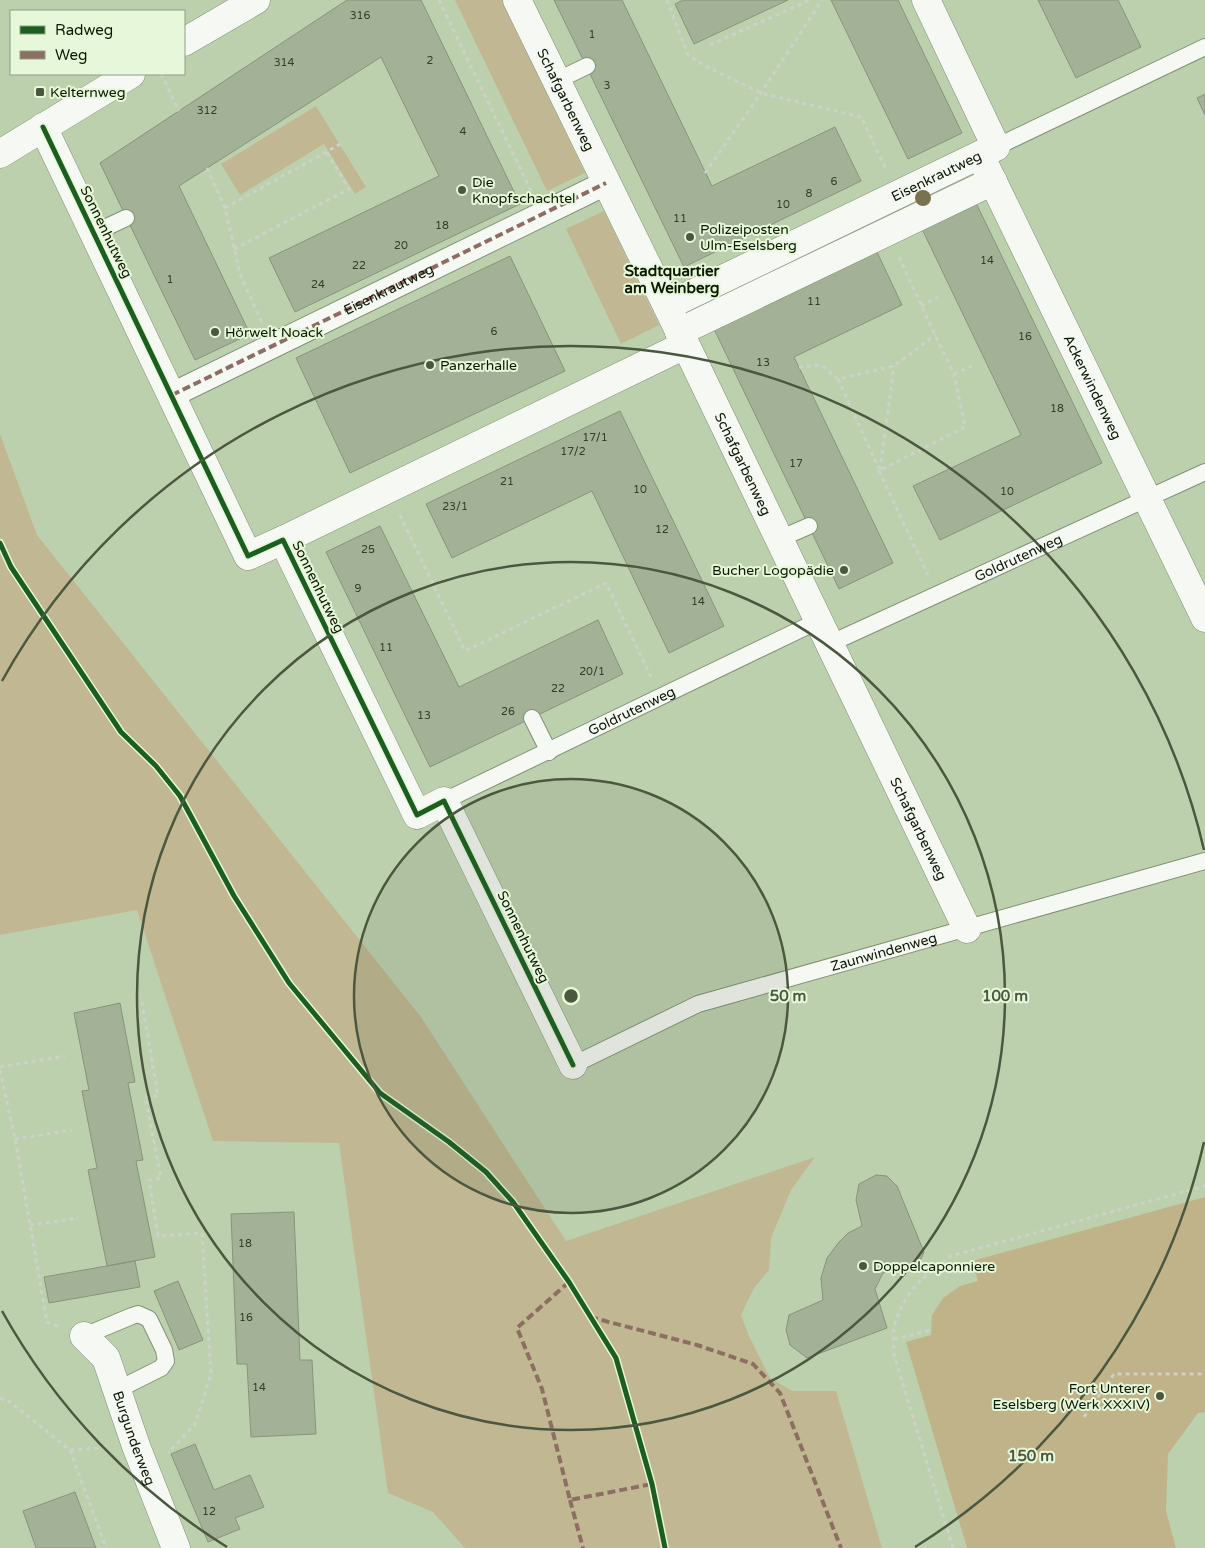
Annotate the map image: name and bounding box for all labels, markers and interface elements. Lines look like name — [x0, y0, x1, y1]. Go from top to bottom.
house number: 316 — [350, 9, 370, 22]
legend — [10, 10, 185, 75]
text: Radweg — [55, 21, 113, 39]
house number: 1 — [589, 28, 595, 41]
street label: Schafgarbenweg — [534, 45, 598, 154]
text: Weg — [55, 46, 87, 64]
house number: 2 — [427, 54, 434, 67]
house number: 314 — [274, 56, 294, 69]
house number: 3 — [604, 79, 611, 92]
place label: Kelternweg — [50, 84, 125, 101]
marker: Kelternweg — [34, 86, 46, 98]
house number: 312 — [197, 104, 217, 117]
house number: 4 — [460, 125, 467, 138]
street label: Eisenkrautweg — [888, 147, 984, 205]
place label: Die Knopfschachtel — [472, 174, 576, 207]
house number: 6 — [831, 175, 838, 188]
street label: Sonnenhutweg — [76, 183, 136, 281]
marker: Die Knopfschachtel — [456, 184, 468, 196]
house number: 8 — [806, 187, 813, 200]
house number: 10 — [776, 198, 790, 211]
house number: 11 — [673, 212, 687, 225]
house number: 18 — [435, 219, 449, 232]
place label: Polizeiposten Ulm-Eselsberg — [700, 221, 797, 254]
marker: Polizeiposten Ulm-Eselsberg — [684, 231, 696, 243]
house number: 20 — [394, 239, 408, 252]
house number: 14 — [980, 254, 994, 267]
house number: 22 — [352, 259, 366, 272]
street label: Eisenkrautweg — [341, 260, 436, 318]
district label: Stadtquartier am Weinberg — [625, 262, 720, 298]
house number: 1 — [167, 273, 173, 286]
house number: 24 — [311, 278, 325, 291]
house number: 11 — [807, 295, 821, 308]
place label: Hörwelt Noack — [225, 324, 324, 341]
house number: 6 — [491, 325, 498, 338]
marker: Hörwelt Noack — [209, 326, 221, 338]
house number: 16 — [1018, 330, 1032, 343]
street label: Ackerwindenweg — [1060, 332, 1125, 442]
house number: 13 — [756, 356, 770, 369]
place label: Panzerhalle — [440, 357, 517, 374]
marker: Panzerhalle — [424, 359, 436, 371]
house number: 18 — [1050, 402, 1064, 415]
street label: Schafgarbenweg — [711, 410, 775, 518]
house number: 17/1 — [582, 431, 608, 444]
house number: 17/2 — [560, 445, 586, 458]
house number: 17 — [789, 457, 803, 470]
house number: 21 — [500, 475, 514, 488]
house number: 10 — [633, 483, 647, 496]
house number: 10 — [1000, 485, 1014, 498]
house number: 23/1 — [442, 500, 468, 513]
house number: 12 — [655, 523, 669, 536]
street label: Goldrutenweg — [972, 530, 1065, 585]
street label: Sonnenhutweg — [288, 538, 348, 636]
house number: 25 — [361, 543, 375, 556]
place label: Bucher Logopädie — [712, 562, 834, 579]
marker: Bucher Logopädie — [838, 564, 850, 576]
house number: 9 — [355, 582, 362, 595]
house number: 14 — [691, 595, 705, 608]
house number: 11 — [379, 641, 393, 654]
house number: 20/1 — [579, 665, 605, 678]
house number: 22 — [551, 682, 565, 695]
street label: Goldrutenweg — [585, 683, 678, 739]
house number: 26 — [501, 705, 515, 718]
house number: 13 — [417, 709, 431, 722]
street label: Schafgarbenweg — [887, 774, 951, 883]
street label: Sonnenhutweg — [493, 888, 553, 986]
street label: Zaunwindenweg — [829, 929, 939, 975]
centre of rings — [562, 987, 580, 1005]
text: 50 m — [770, 987, 806, 1005]
text: 100 m — [982, 987, 1028, 1005]
house number: 18 — [238, 1237, 252, 1250]
place label: Doppelcaponniere — [873, 1258, 995, 1275]
marker: Doppelcaponniere — [857, 1260, 869, 1272]
house number: 16 — [239, 1311, 253, 1324]
place label: Fort Unterer Eselsberg (Werk XXXIV) — [992, 1380, 1151, 1413]
house number: 14 — [252, 1381, 266, 1394]
street label: Burgunderweg — [109, 1389, 159, 1488]
marker: Fort Unterer Eselsberg (Werk XXXIV) — [1154, 1390, 1166, 1402]
text: 150 m — [1008, 1447, 1054, 1465]
house number: 12 — [202, 1505, 216, 1518]

